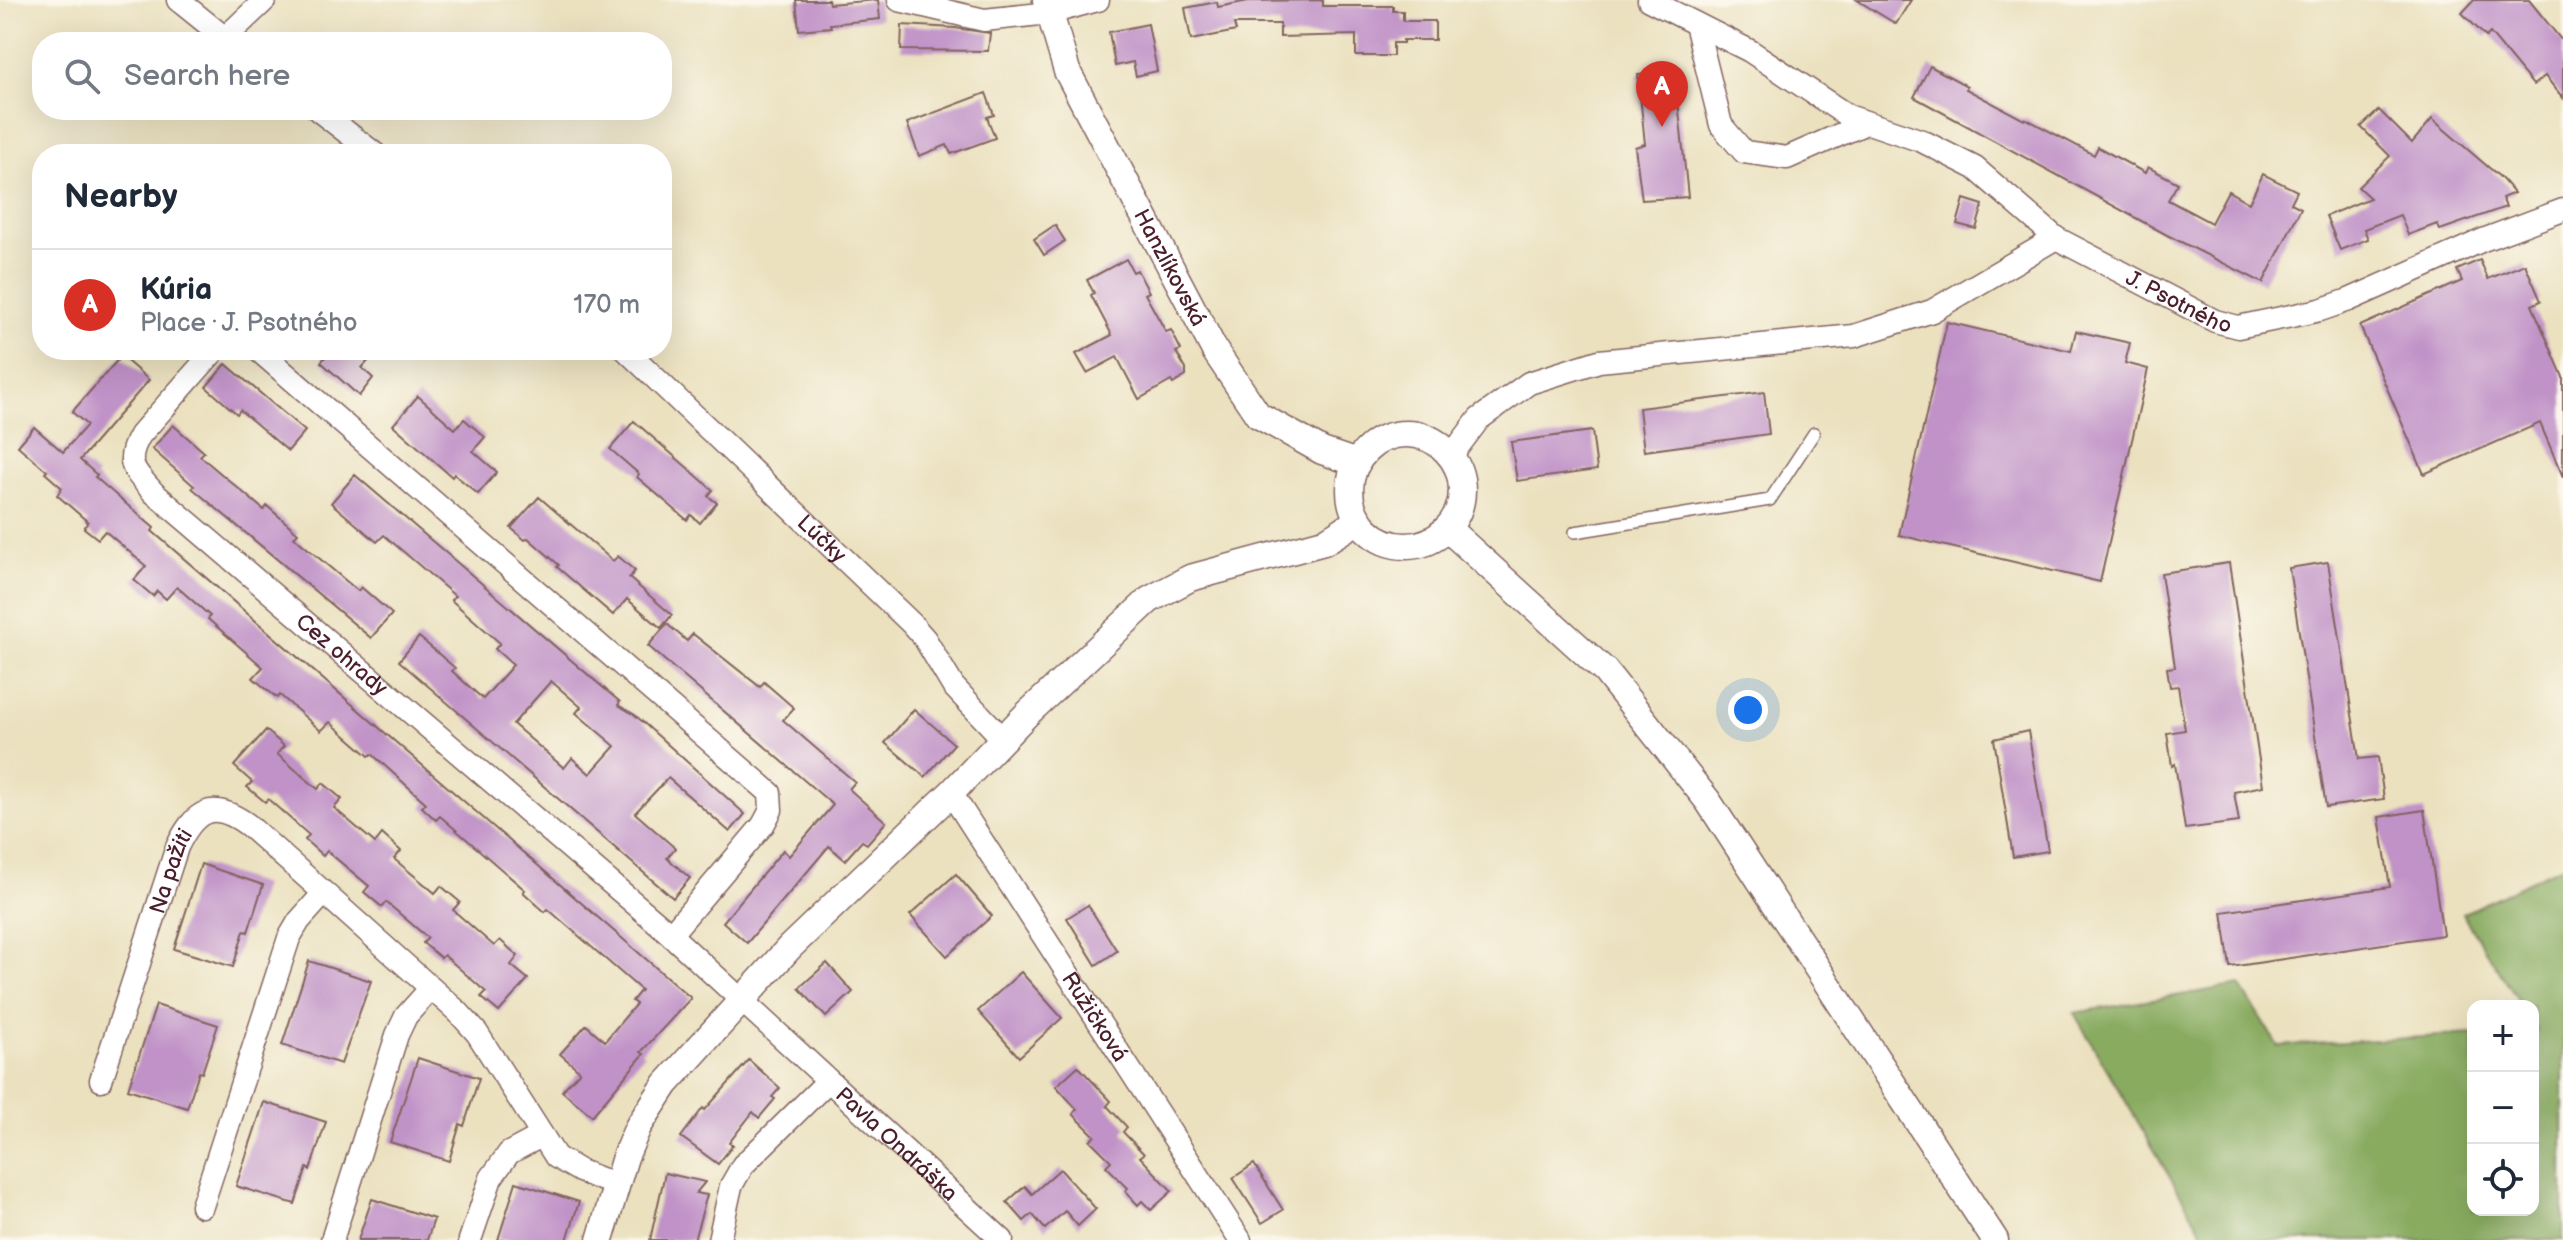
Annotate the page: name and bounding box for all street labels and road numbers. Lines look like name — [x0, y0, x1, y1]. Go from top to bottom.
street label: Hanzlíkovská — [1127, 205, 1211, 331]
street label: J. Psotného — [2121, 265, 2234, 340]
street label: Lúčky — [791, 510, 852, 569]
street label: Cez ohrady — [290, 608, 393, 702]
street label: Na pažiti — [144, 824, 199, 917]
street label: Ružičková — [1055, 967, 1133, 1067]
street label: Pavla Ondráška — [830, 1082, 963, 1207]

